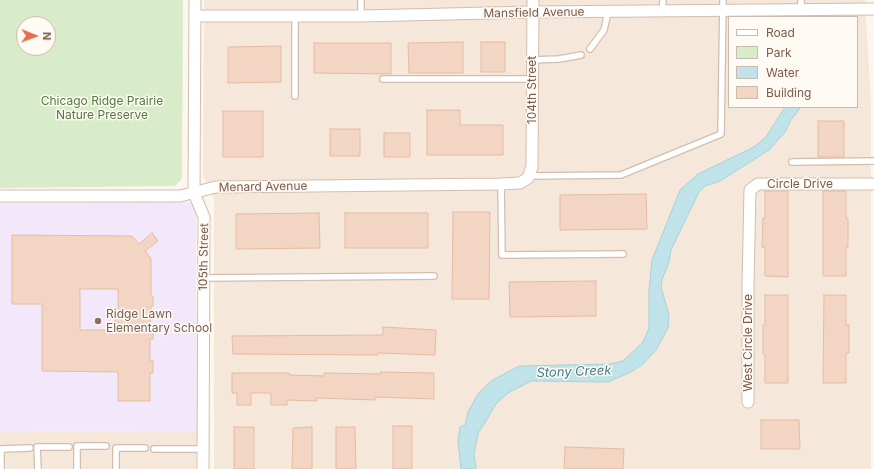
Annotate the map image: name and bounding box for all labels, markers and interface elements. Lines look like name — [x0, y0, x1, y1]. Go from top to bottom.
street label: Mansfield Avenue — [483, 5, 585, 21]
north arrow — [16, 16, 56, 56]
legend — [728, 16, 858, 108]
text: Road — [766, 25, 795, 40]
text: N — [40, 32, 54, 41]
text: Park — [766, 45, 792, 60]
street label: 104th Street — [525, 56, 539, 124]
text: Water — [766, 65, 799, 80]
text: Building — [766, 85, 811, 100]
park label: Chicago Ridge Prairie Nature Preserve — [41, 94, 163, 122]
street label: Circle Drive — [767, 177, 833, 191]
street label: Menard Avenue — [218, 179, 308, 195]
street label: 105th Street — [196, 223, 212, 291]
street label: West Circle Drive — [741, 294, 755, 392]
place label: Ridge Lawn Elementary School — [106, 307, 212, 335]
marker: Ridge Lawn Elementary School — [93, 316, 103, 326]
water label: Stony Creek — [536, 363, 612, 381]

